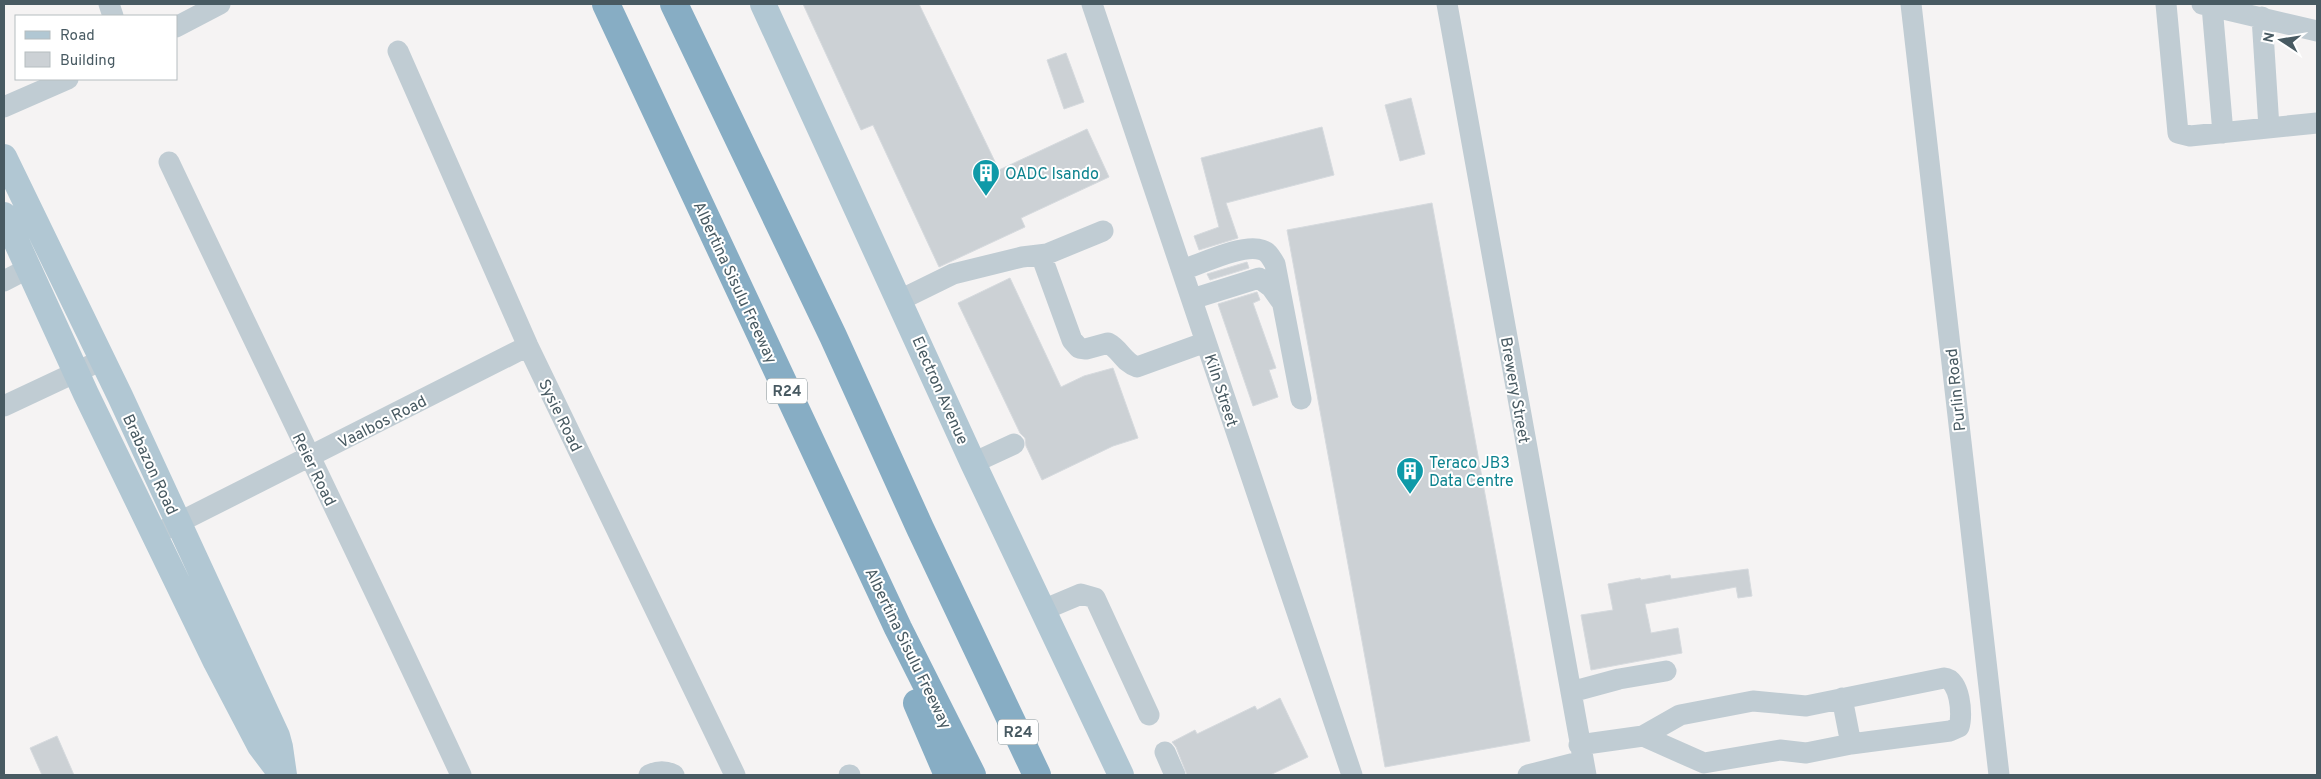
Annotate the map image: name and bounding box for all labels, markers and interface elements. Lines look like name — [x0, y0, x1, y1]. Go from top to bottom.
legend — [15, 15, 178, 80]
north arrow — [2256, 15, 2306, 65]
text: Road — [60, 27, 95, 46]
text: N — [2260, 31, 2279, 44]
text: Building — [60, 52, 115, 71]
building icon: OADC Isando — [971, 158, 1001, 197]
place label: OADC Isando — [1005, 165, 1099, 185]
street label: Albertina Sisulu Freeway — [688, 199, 781, 367]
street label: Electron Avenue — [906, 334, 972, 448]
street label: Brewery Street — [1495, 336, 1533, 445]
street label: Purlin Road — [1943, 347, 1971, 432]
street label: Kiln Street — [1199, 352, 1241, 430]
street label: Sysie Road — [533, 376, 585, 455]
road number: R24 — [767, 378, 807, 404]
street label: Vaalbos Road — [335, 392, 431, 454]
street label: Brabazon Road — [117, 411, 181, 518]
street label: Reier Road — [287, 430, 339, 510]
place label: Teraco JB3 Data Centre — [1429, 454, 1514, 492]
building icon: Teraco JB3 Data Centre — [1395, 456, 1425, 495]
street label: Albertina Sisulu Freeway — [859, 565, 955, 733]
road number: R24 — [998, 720, 1038, 744]

